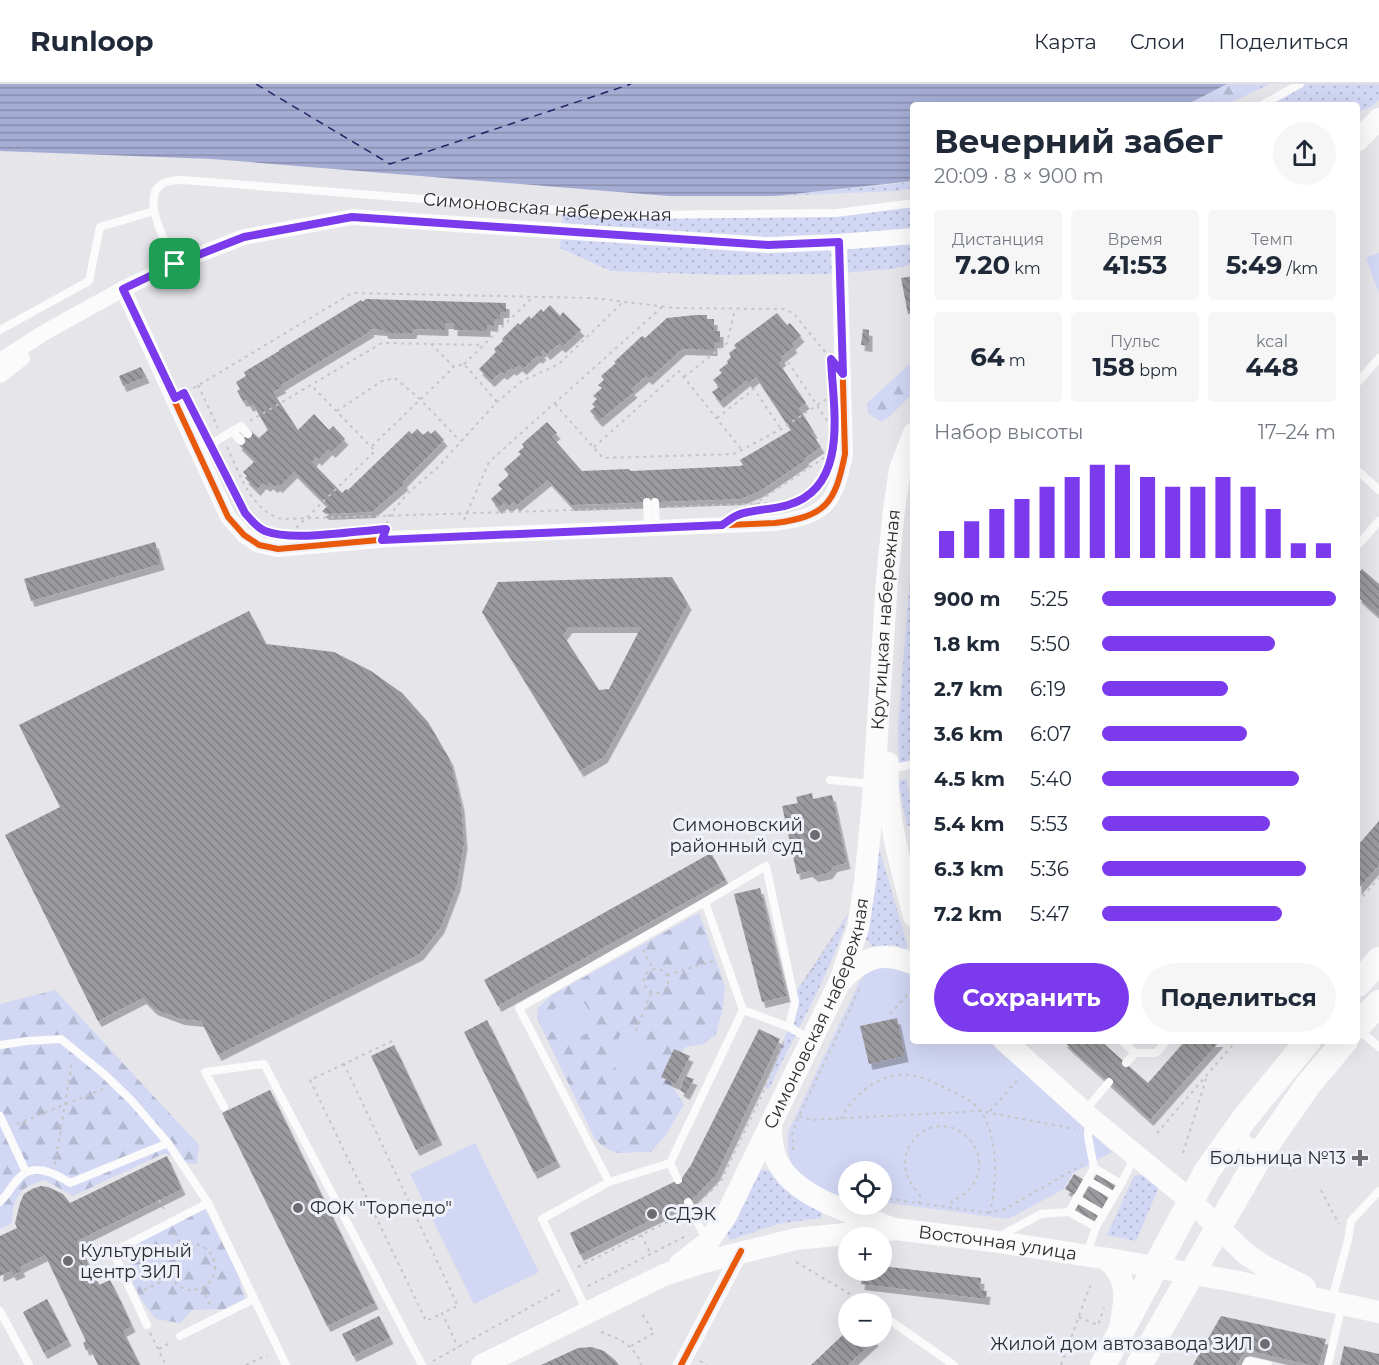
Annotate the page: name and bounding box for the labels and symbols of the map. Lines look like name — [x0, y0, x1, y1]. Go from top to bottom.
street label: Симоновская набережная — [422, 188, 672, 226]
pin — [149, 238, 200, 289]
street label: Крутицкая набережная — [866, 508, 905, 731]
place label: Симоновский районный суд — [670, 814, 803, 857]
marker: Симоновский районный суд — [808, 828, 822, 842]
street label: Симоновская набережная — [759, 896, 873, 1133]
place label: Больница №13 — [1209, 1147, 1346, 1169]
marker: Больница №13 — [1351, 1149, 1369, 1167]
place label: ФОК "Торпедо" — [310, 1197, 452, 1219]
marker: ФОК "Торпедо" — [291, 1201, 305, 1215]
place label: СДЭК — [664, 1203, 717, 1225]
marker: СДЭК — [645, 1207, 659, 1221]
street label: Восточная улица — [917, 1221, 1078, 1265]
place label: Культурный центр ЗИЛ — [80, 1240, 192, 1283]
marker: Культурный центр ЗИЛ — [61, 1254, 75, 1268]
place label: Жилой дом автозавода ЗИЛ — [990, 1333, 1253, 1355]
marker: Жилой дом автозавода ЗИЛ — [1258, 1337, 1272, 1351]

